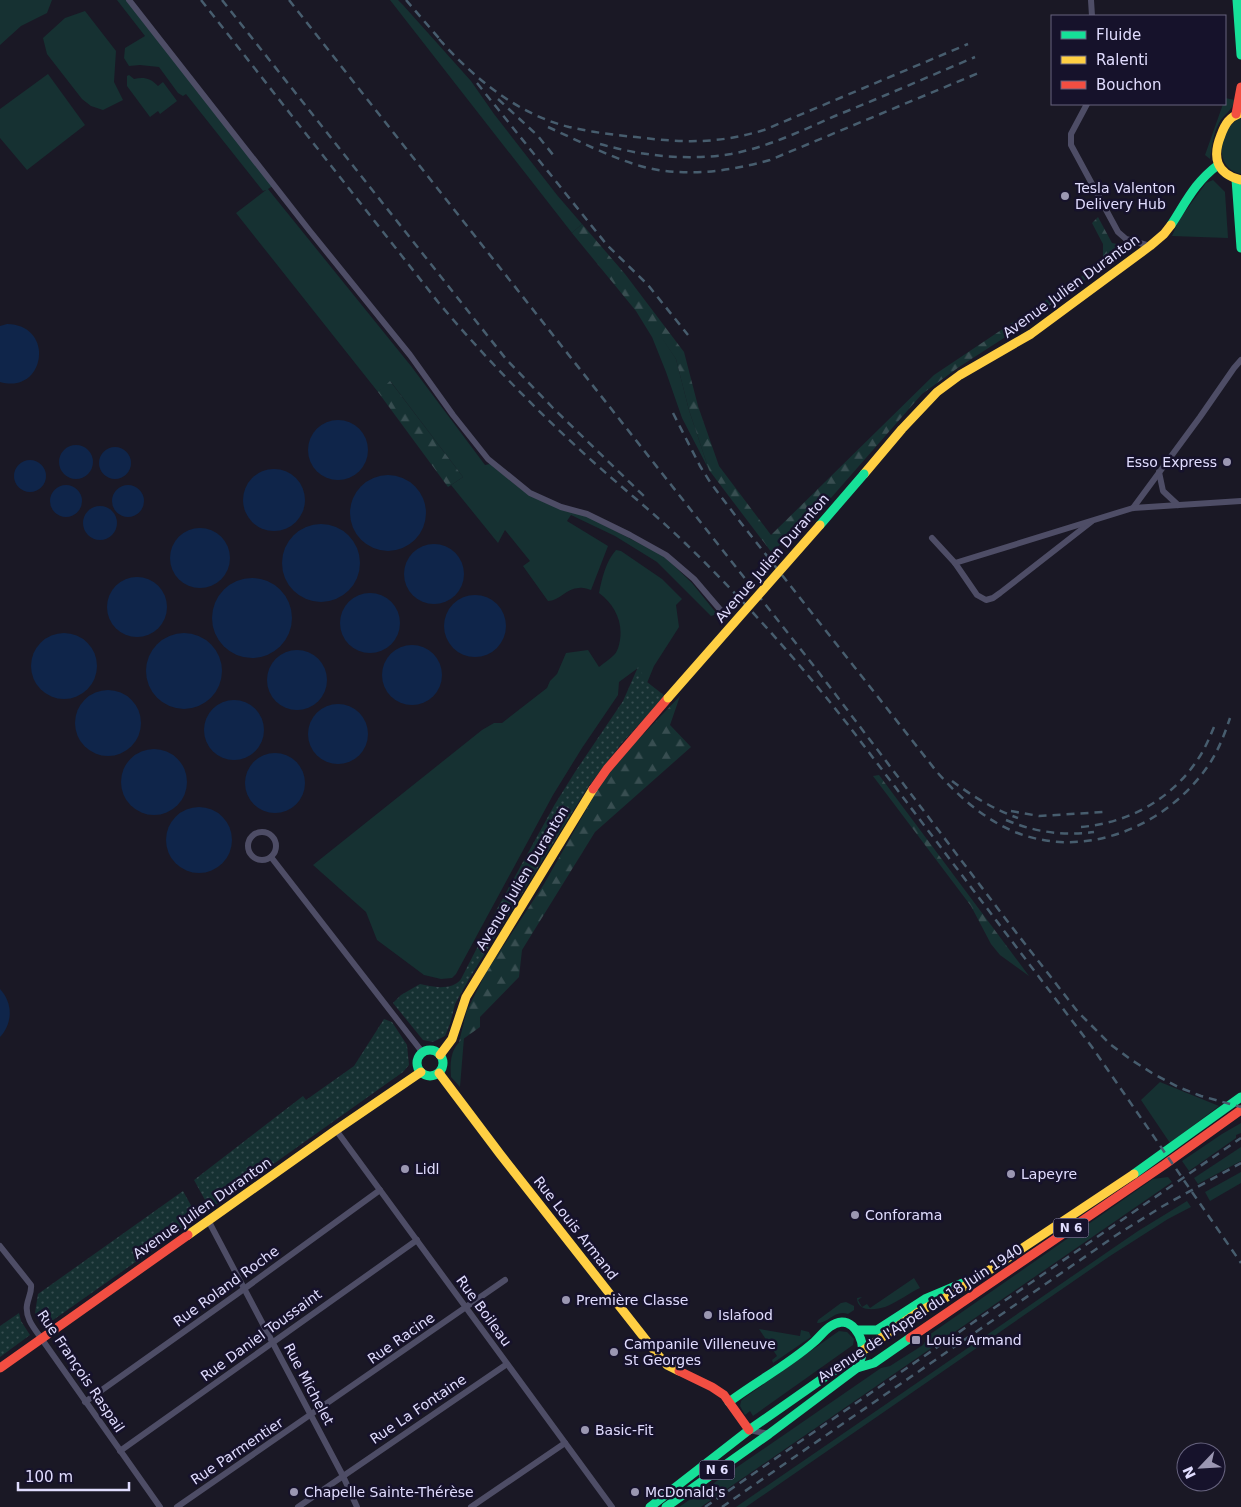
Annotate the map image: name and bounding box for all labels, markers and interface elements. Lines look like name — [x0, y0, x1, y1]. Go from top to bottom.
legend — [1051, 15, 1226, 105]
text: Fluide — [1096, 26, 1141, 44]
text: Ralenti — [1096, 51, 1148, 69]
text: Bouchon — [1096, 76, 1161, 94]
place label: Tesla Valenton Delivery Hub — [1074, 180, 1175, 212]
marker: Tesla Valenton Delivery Hub — [1059, 190, 1071, 202]
street label: Avenue Julien Duranton — [1000, 231, 1142, 341]
place label: Esso Express — [1126, 454, 1217, 470]
marker: Esso Express — [1221, 456, 1233, 468]
street label: Avenue Julien Duranton — [712, 490, 832, 626]
street label: Avenue Julien Duranton — [473, 803, 571, 953]
street label: Avenue Julien Duranton — [130, 1154, 274, 1262]
place label: Lidl — [415, 1161, 439, 1177]
marker: Lidl — [399, 1163, 411, 1175]
place label: Lapeyre — [1021, 1166, 1077, 1182]
marker: Lapeyre — [1005, 1168, 1017, 1180]
street label: Rue Louis Armand — [531, 1173, 621, 1283]
place label: Conforama — [865, 1207, 942, 1223]
marker: Conforama — [849, 1209, 861, 1221]
road number: N 6 — [1054, 1218, 1088, 1238]
street label: Avenue de l'Appel du 18 Juin 1940 — [815, 1241, 1025, 1385]
street label: Rue Roland Roche — [170, 1242, 282, 1330]
street label: Rue Boileau — [453, 1273, 515, 1349]
street label: Rue Daniel Toussaint — [198, 1286, 325, 1384]
place label: Première Classe — [576, 1292, 688, 1308]
marker: Première Classe — [560, 1294, 572, 1306]
street label: Rue François Raspail — [34, 1307, 128, 1435]
place label: Islafood — [718, 1307, 773, 1323]
street label: Rue Racine — [364, 1309, 438, 1367]
marker: Islafood — [702, 1309, 714, 1321]
place label: Louis Armand — [926, 1332, 1022, 1348]
marker: Louis Armand — [910, 1334, 922, 1346]
place label: Campanile Villeneuve St Georges — [624, 1336, 776, 1368]
street label: Rue Michelet — [281, 1340, 337, 1428]
marker: Campanile Villeneuve St Georges — [608, 1346, 620, 1358]
street label: Rue La Fontaine — [367, 1371, 469, 1447]
street label: Rue Parmentier — [188, 1414, 286, 1488]
place label: Basic-Fit — [595, 1422, 654, 1438]
marker: Basic-Fit — [579, 1424, 591, 1436]
north arrow — [1176, 1442, 1226, 1492]
scale bar — [18, 1460, 129, 1492]
road number: N 6 — [700, 1460, 734, 1480]
text: N — [1179, 1464, 1199, 1481]
text: 100 m — [25, 1468, 73, 1486]
place label: Chapelle Sainte-Thérèse — [304, 1484, 474, 1500]
place label: McDonald's — [645, 1484, 726, 1500]
marker: Chapelle Sainte-Thérèse — [288, 1486, 300, 1498]
marker: McDonald's — [629, 1486, 641, 1498]

